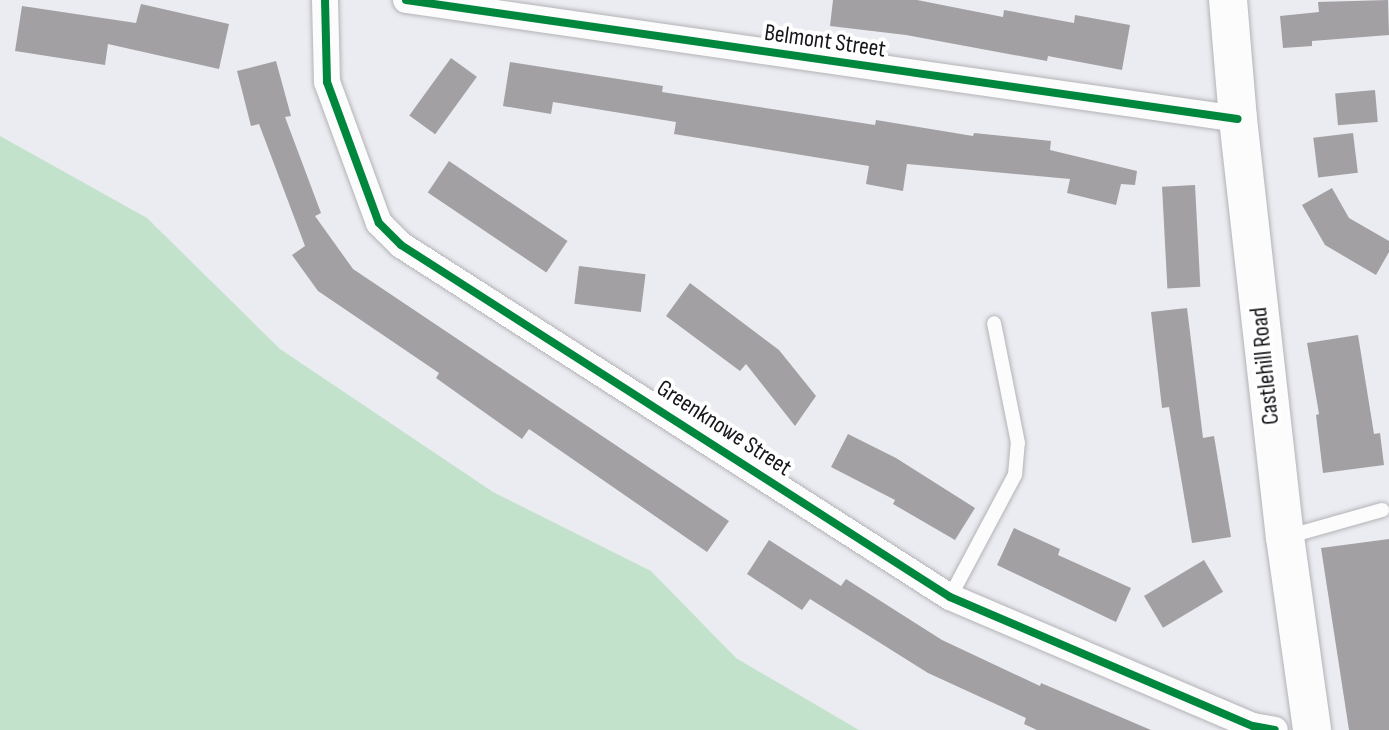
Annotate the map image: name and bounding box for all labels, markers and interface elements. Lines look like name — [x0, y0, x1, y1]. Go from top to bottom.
street label: Belmont Street — [762, 18, 888, 64]
street label: Castlehill Road — [1245, 306, 1285, 426]
street label: Greenknowe Street — [651, 374, 797, 482]

